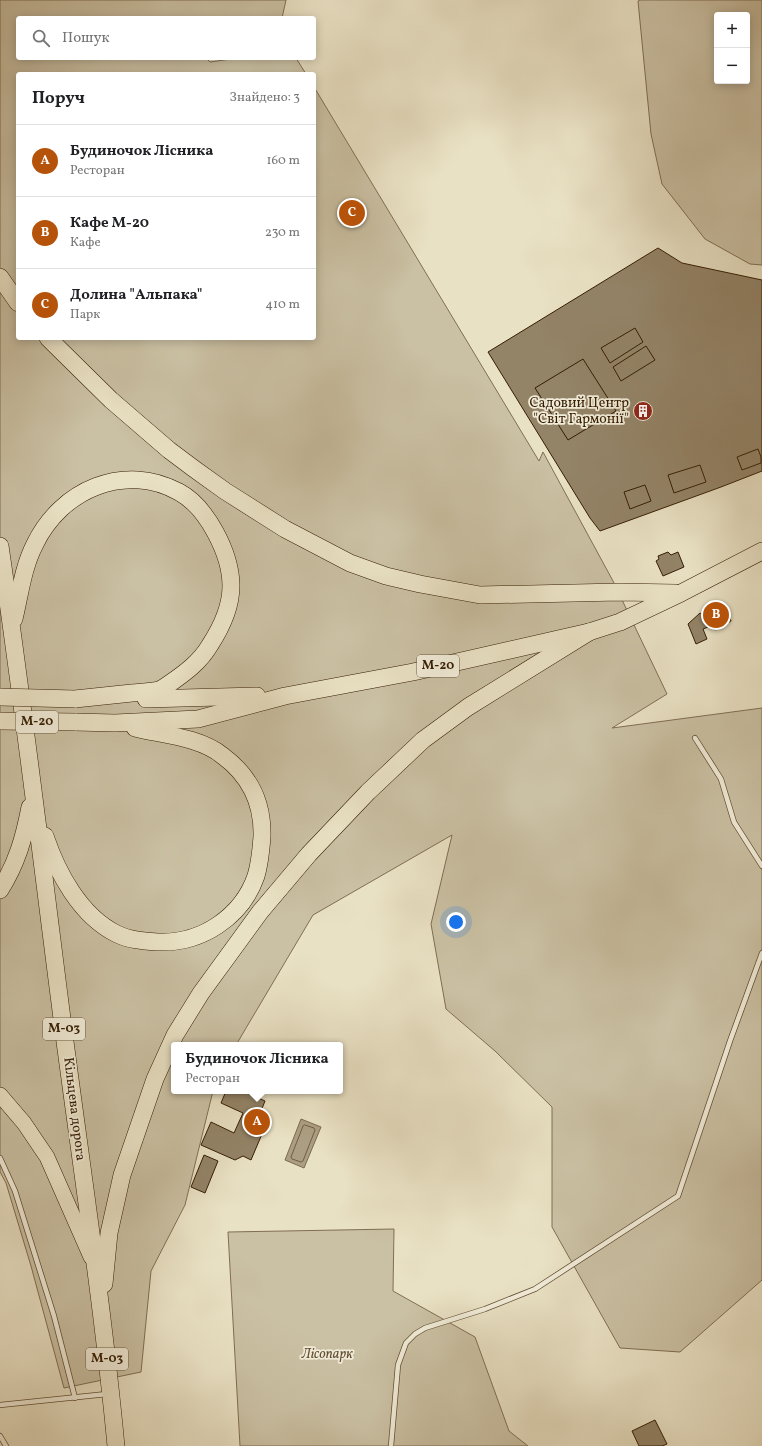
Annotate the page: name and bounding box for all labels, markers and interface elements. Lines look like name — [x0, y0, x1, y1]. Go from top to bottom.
map controls — [714, 12, 750, 84]
button: + — [714, 12, 750, 48]
search box — [16, 16, 316, 60]
icon: search — [30, 27, 52, 49]
text: Пошук — [62, 28, 110, 49]
button: − — [714, 48, 750, 84]
text: Поруч — [32, 87, 85, 110]
text: Знайдено: 3 — [230, 89, 300, 107]
text: Будиночок Лісника — [70, 141, 213, 162]
text: A — [40, 152, 50, 170]
text: 160 m — [266, 152, 300, 170]
text: Ресторан — [70, 162, 125, 180]
pin: C — [339, 198, 365, 228]
text: Кафе М-20 — [70, 213, 149, 234]
text: B — [41, 224, 49, 242]
text: 230 m — [265, 224, 300, 242]
text: Кафе — [70, 234, 101, 252]
text: Долина "Альпака" — [70, 285, 203, 306]
text: C — [41, 296, 49, 314]
text: 410 m — [265, 296, 300, 314]
text: Парк — [70, 306, 100, 324]
place label: Садовий Центр "Світ Гармонії" — [529, 394, 629, 429]
building icon: Садовий Центр "Світ Гармонії" — [632, 400, 654, 422]
pin: B — [703, 600, 729, 630]
road number: М-20 — [417, 655, 459, 677]
road number: М-20 — [16, 711, 58, 733]
your location — [446, 912, 466, 932]
road number: М-03 — [43, 1018, 85, 1040]
popup — [171, 1042, 343, 1094]
text: Будиночок Лісника — [185, 1049, 329, 1070]
street label: Кільцева дорога — [58, 1056, 90, 1162]
text: Ресторан — [185, 1070, 240, 1088]
pin: A — [244, 1107, 270, 1137]
park label: Лісопарк — [300, 1345, 353, 1364]
road number: М-03 — [86, 1348, 128, 1370]

